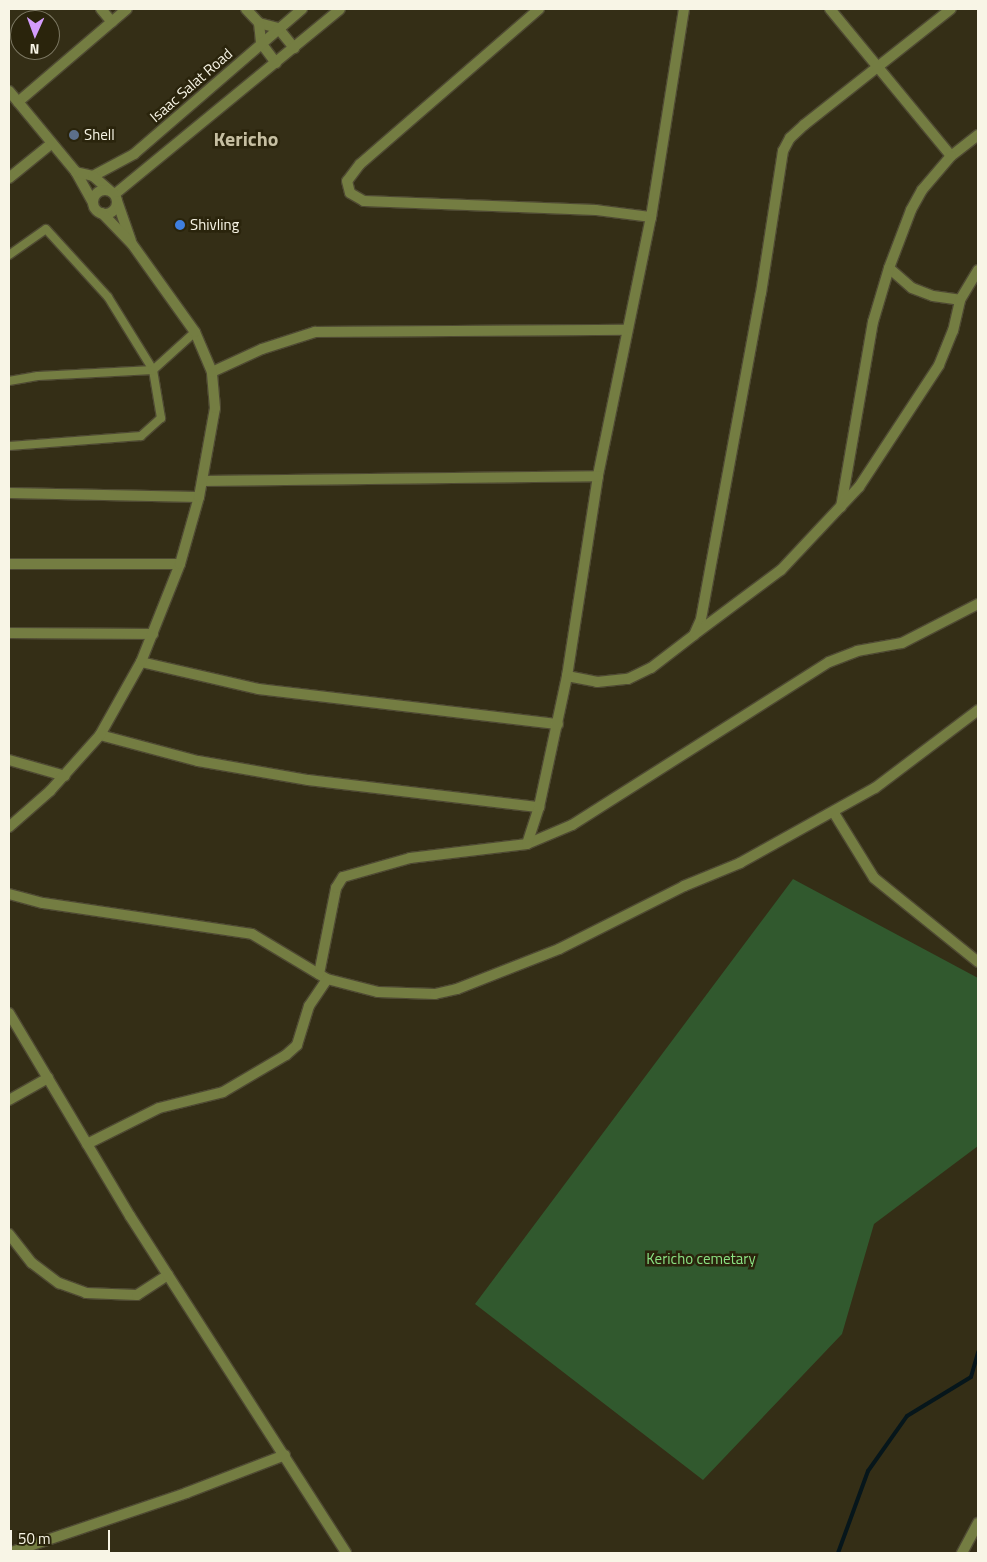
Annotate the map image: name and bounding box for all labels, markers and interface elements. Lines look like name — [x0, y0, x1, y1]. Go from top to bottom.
north arrow — [10, 10, 60, 60]
text: N — [29, 39, 40, 60]
street label: Isaac Salat Road — [146, 44, 236, 126]
place label: Shell — [84, 126, 115, 144]
district label: Kericho — [214, 126, 278, 150]
marker: Shell — [68, 129, 80, 141]
place label: Shivling — [190, 216, 239, 234]
marker: Shivling — [174, 219, 186, 231]
park label: Kericho cemetary — [646, 1250, 756, 1268]
scale bar — [12, 1520, 112, 1552]
text: 50 m — [18, 1527, 51, 1550]

